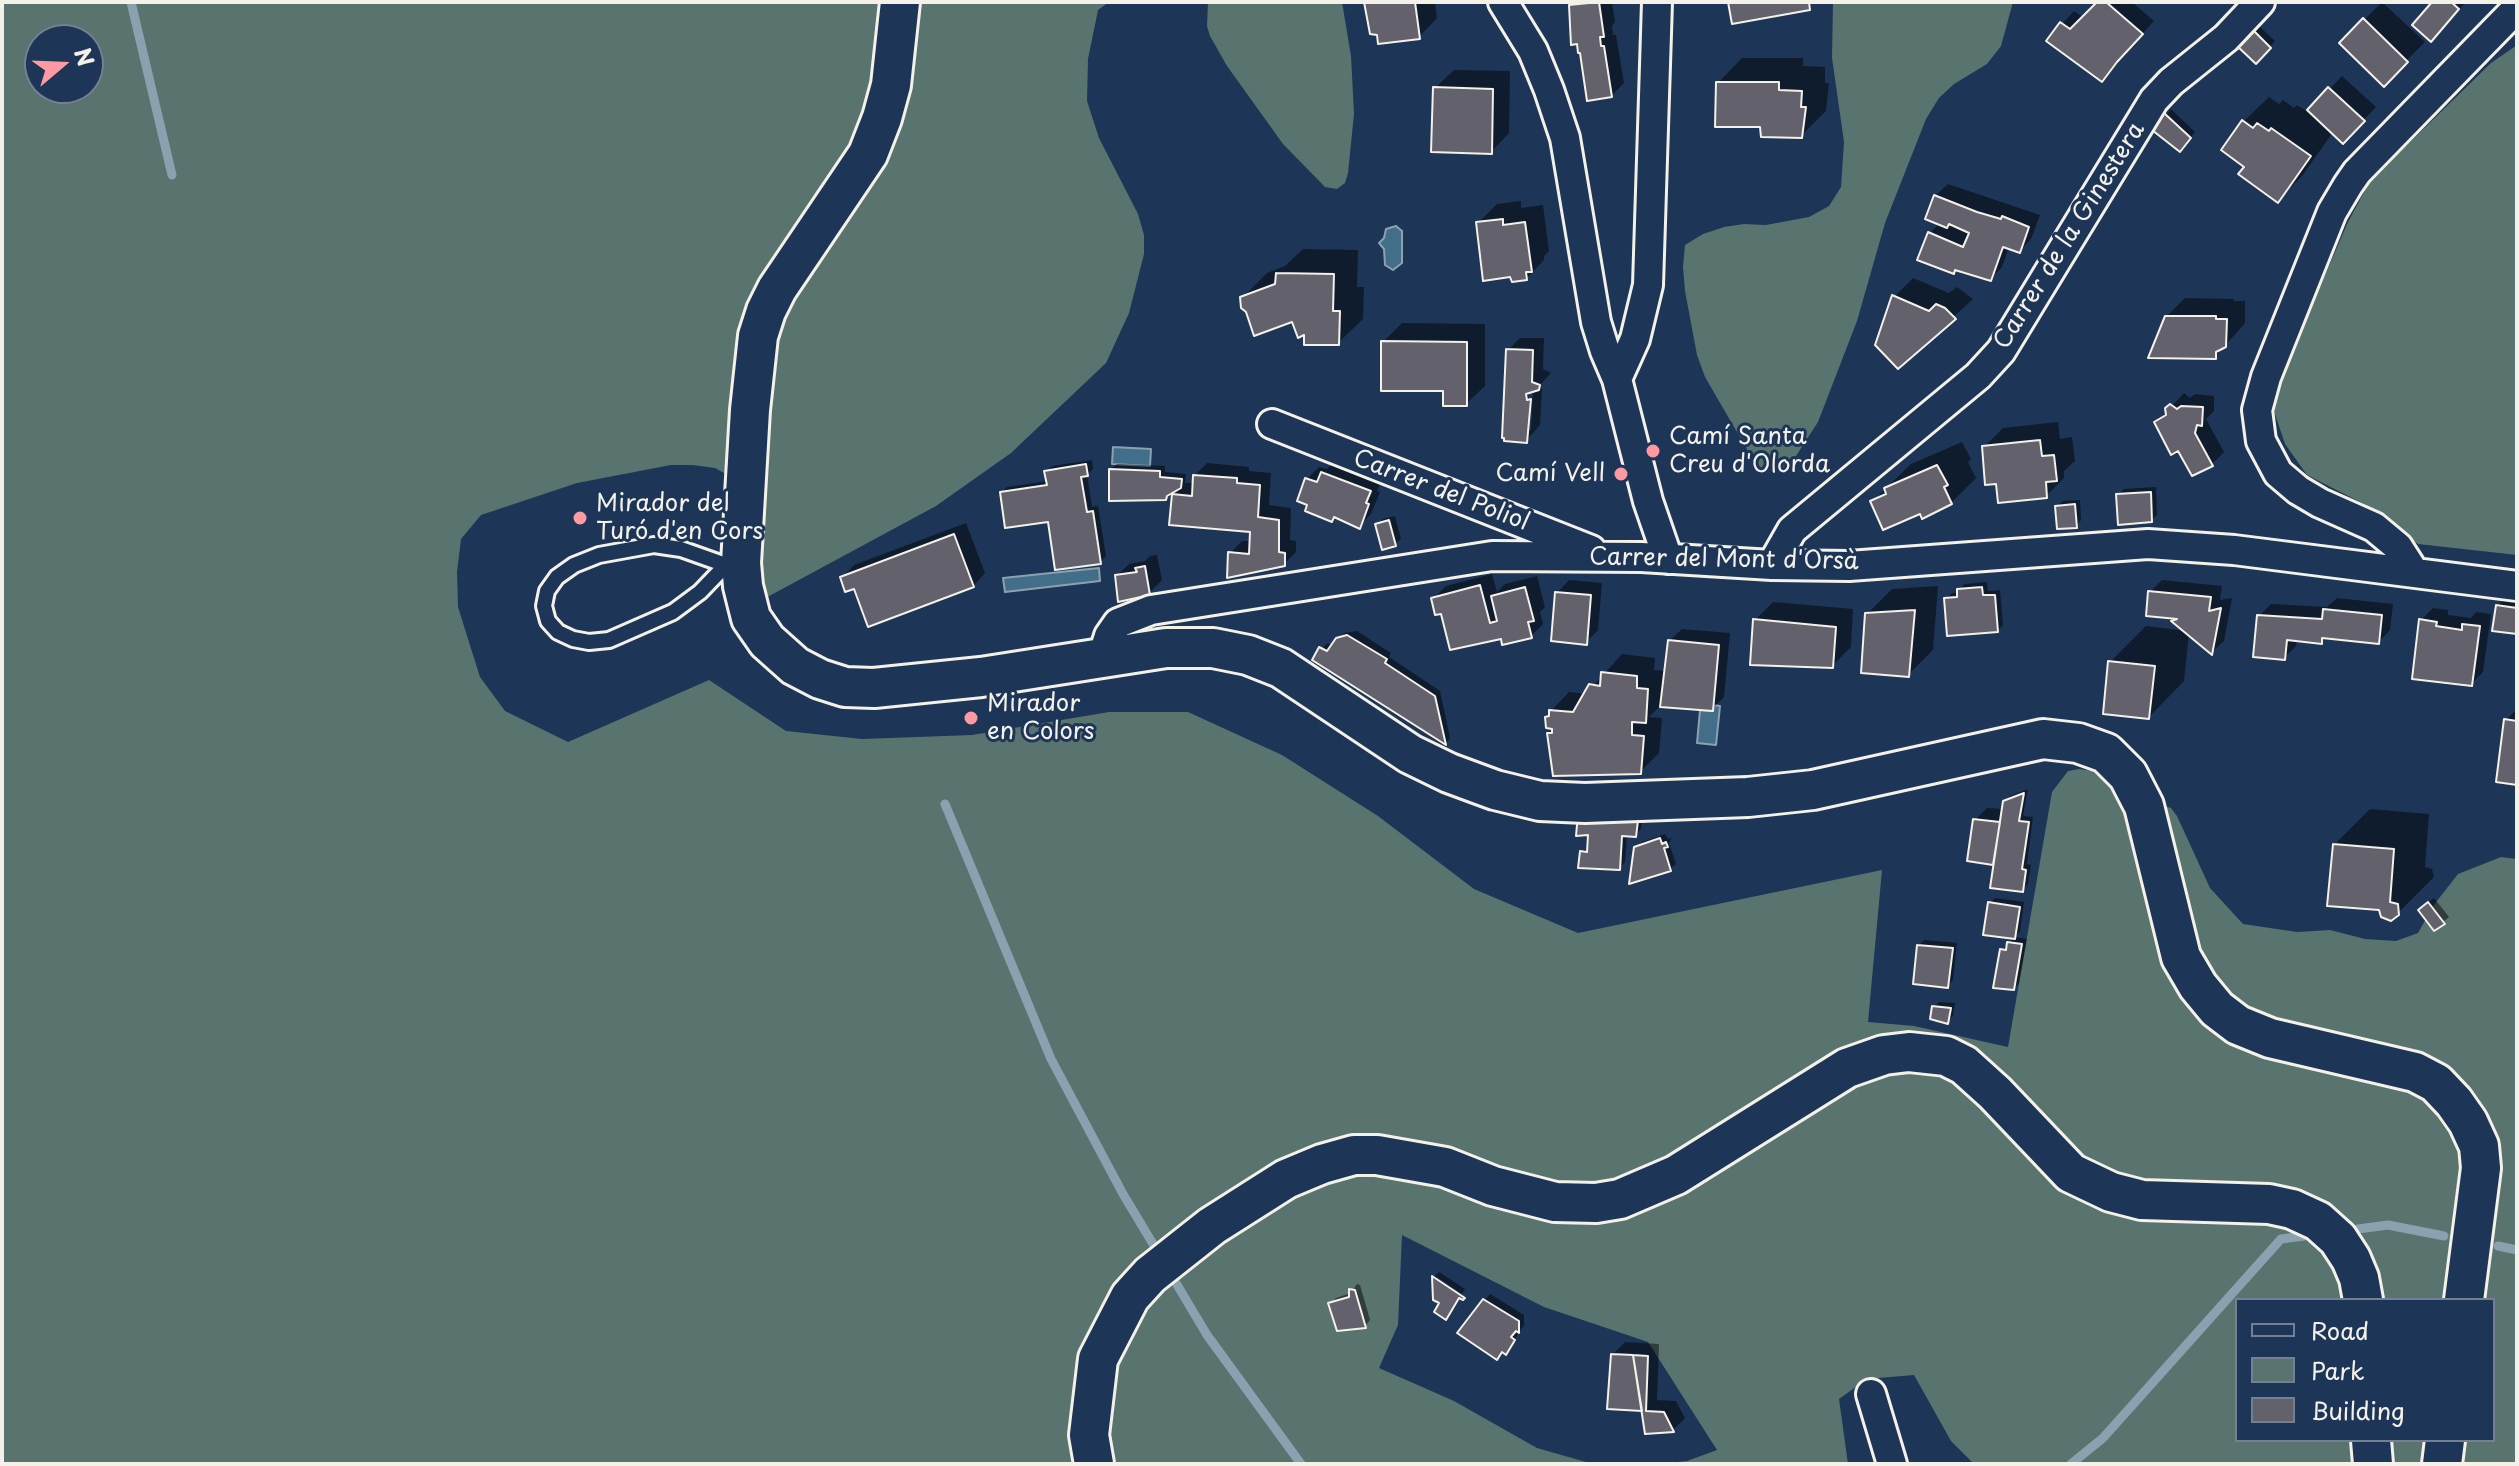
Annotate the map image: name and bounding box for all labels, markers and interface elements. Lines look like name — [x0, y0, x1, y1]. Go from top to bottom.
north arrow — [24, 24, 104, 104]
text: N — [67, 43, 104, 70]
street label: Carrer de la Ginestera — [1988, 117, 2152, 355]
place label: Camí Santa Creu d'Olorda — [1669, 423, 1830, 479]
marker: Camí Santa Creu d'Olorda — [1644, 442, 1662, 460]
street label: Carrer del Poliol — [1349, 444, 1533, 538]
place label: Camí Vell — [1496, 460, 1605, 488]
marker: Camí Vell — [1612, 465, 1630, 483]
place label: Mirador del Turó d'en Cors — [596, 490, 763, 546]
marker: Mirador del Turó d'en Cors — [571, 509, 589, 527]
street label: Carrer del Mont d'Orsà — [1589, 543, 1859, 577]
place label: Mirador en Colors — [987, 690, 1094, 746]
marker: Mirador en Colors — [962, 709, 980, 727]
legend — [2235, 1298, 2495, 1442]
text: Road — [2311, 1312, 2369, 1348]
text: Park — [2311, 1352, 2365, 1388]
text: Building — [2311, 1392, 2405, 1428]

